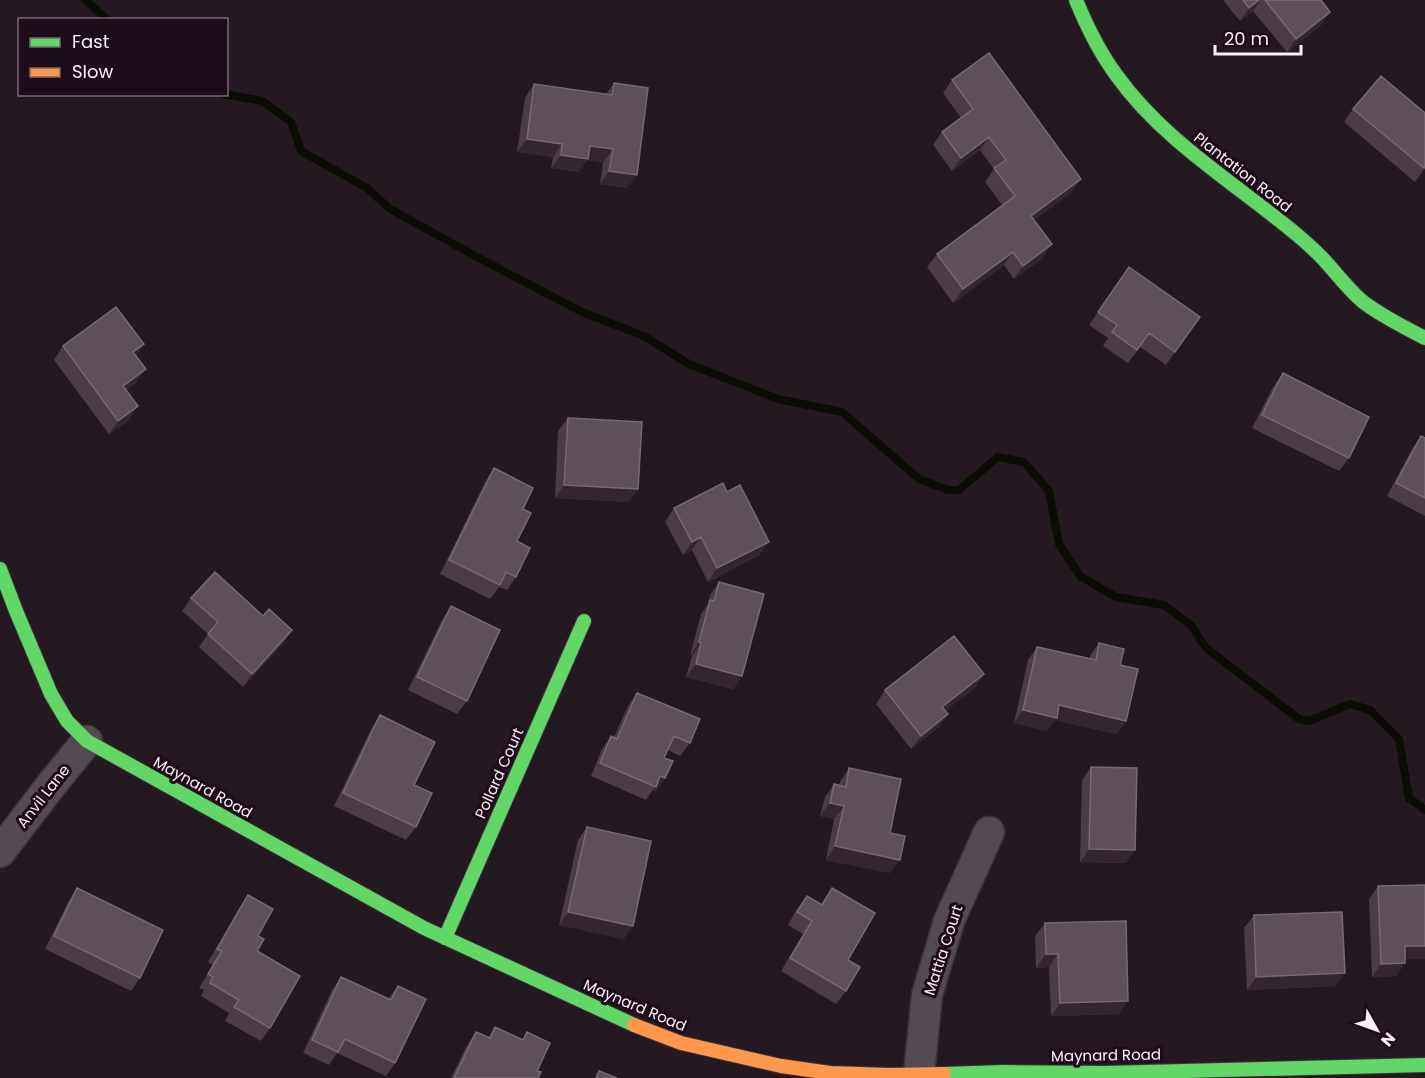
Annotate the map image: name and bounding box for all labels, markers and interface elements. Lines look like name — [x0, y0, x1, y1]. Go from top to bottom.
legend — [18, 18, 228, 96]
scale bar — [1215, 18, 1300, 56]
text: 20 m — [1224, 26, 1269, 51]
text: Fast — [72, 29, 109, 54]
text: Slow — [72, 59, 114, 84]
street label: Plantation Road — [1190, 127, 1296, 217]
street label: Pollard Court — [470, 724, 528, 822]
street label: Maynard Road — [150, 751, 256, 823]
street label: Anvil Lane — [12, 760, 74, 832]
street label: Mattia Court — [919, 902, 967, 998]
street label: Maynard Road — [580, 974, 690, 1036]
north arrow — [1347, 1000, 1407, 1060]
text: N — [1375, 1027, 1401, 1051]
street label: Maynard Road — [1051, 1044, 1161, 1066]

